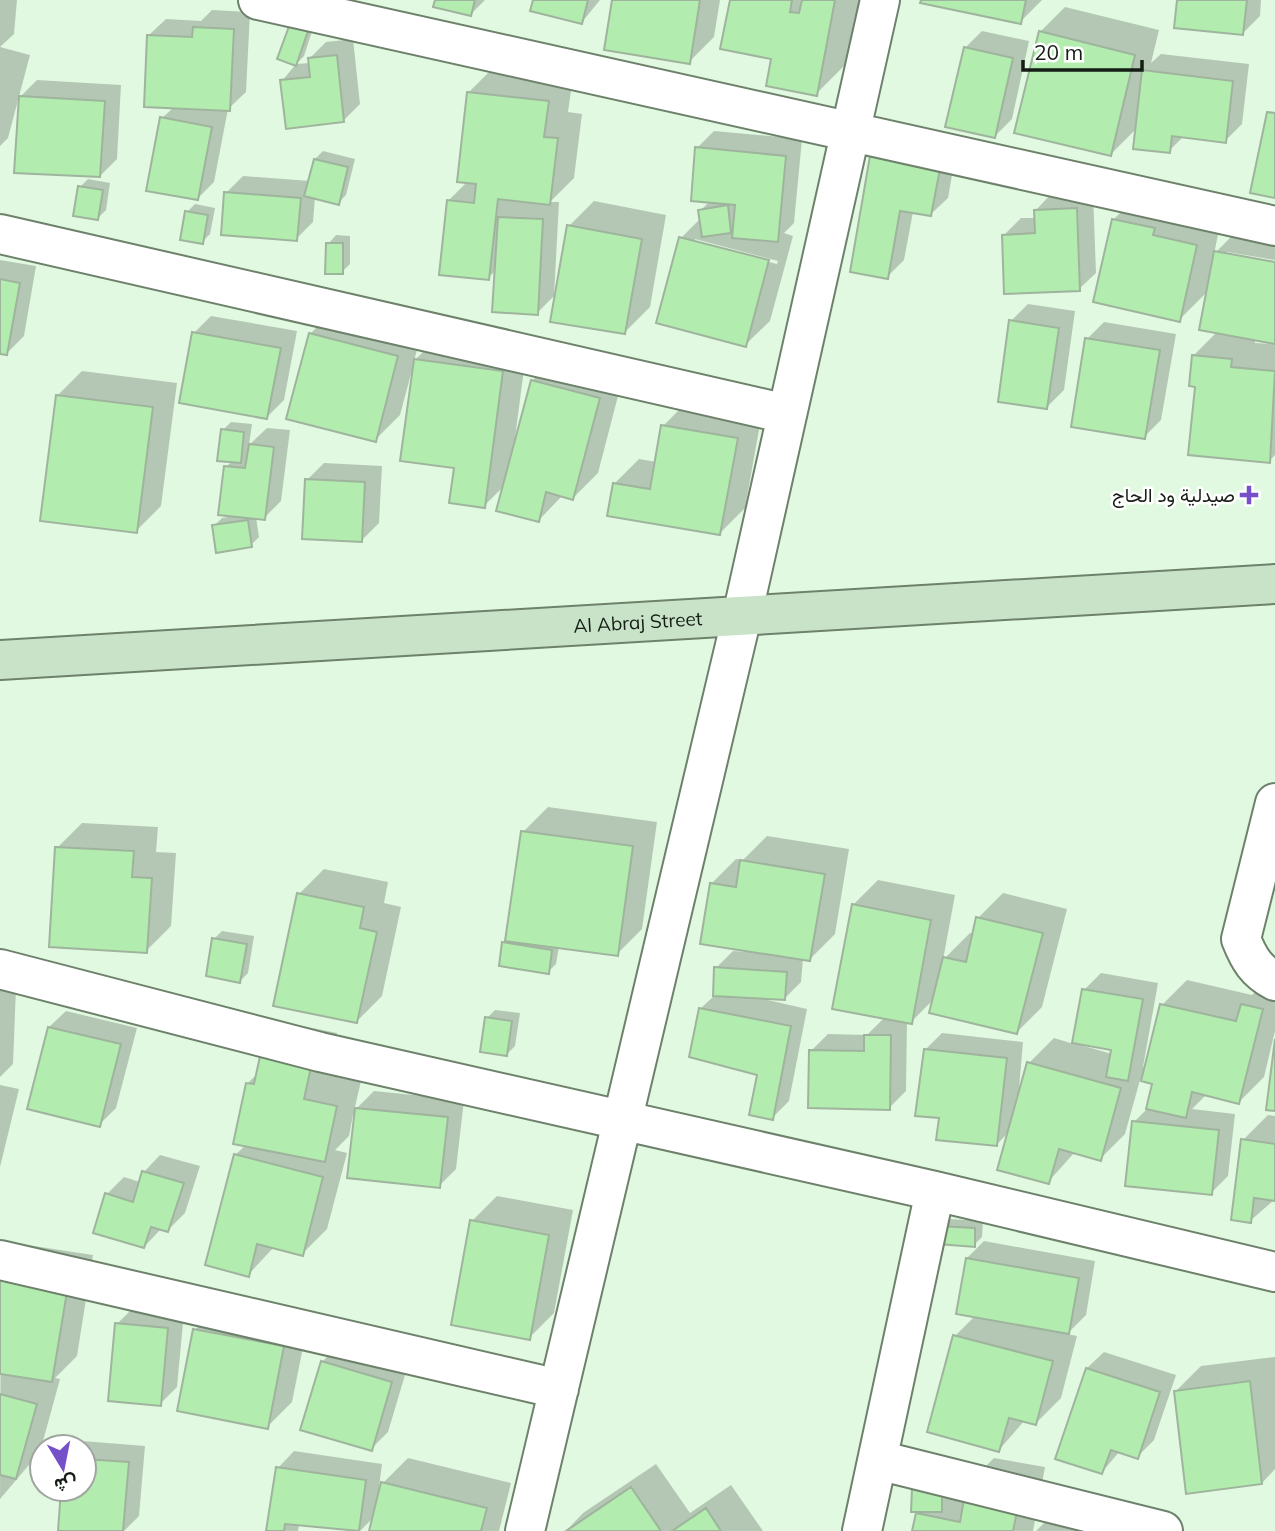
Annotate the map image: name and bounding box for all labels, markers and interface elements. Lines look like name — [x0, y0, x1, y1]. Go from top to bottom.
scale bar — [1023, 28, 1142, 72]
text: 20 m — [1034, 39, 1083, 65]
place label: صيدلية ود الحاج — [1112, 483, 1235, 508]
marker: صيدلية ود الحاج — [1241, 487, 1257, 503]
street label: Al Abraj Street — [573, 606, 703, 638]
north arrow — [28, 1433, 98, 1503]
text: ش — [52, 1471, 79, 1499]

